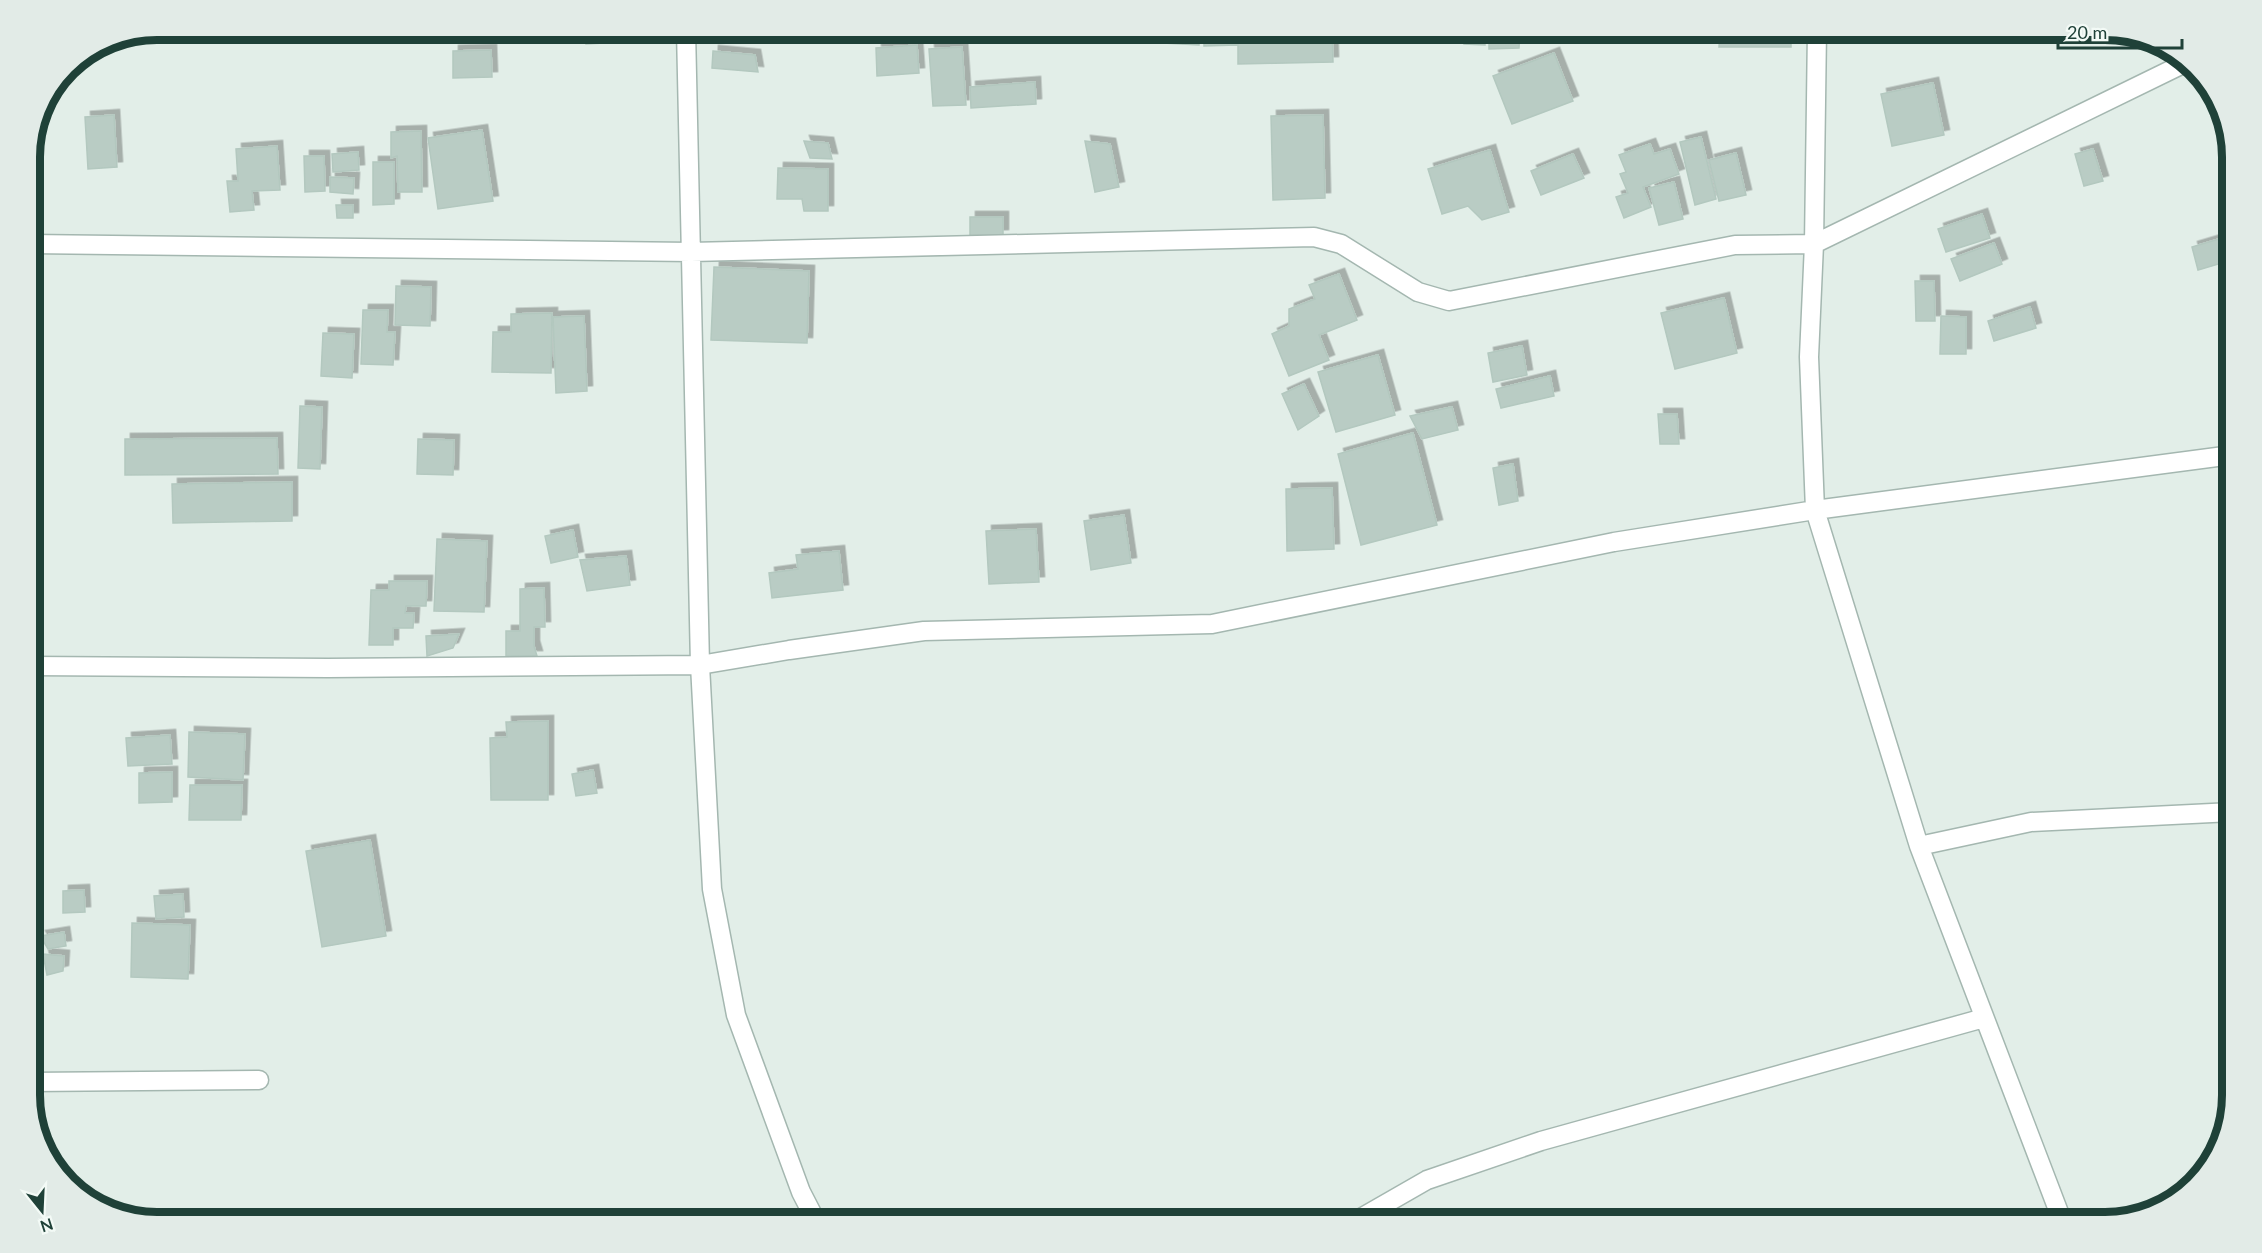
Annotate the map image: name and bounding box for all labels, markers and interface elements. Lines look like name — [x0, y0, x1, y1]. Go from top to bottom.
scale bar — [2058, 12, 2182, 50]
text: 20 m — [2067, 21, 2107, 43]
north arrow — [12, 1181, 72, 1241]
text: N — [38, 1215, 56, 1237]

